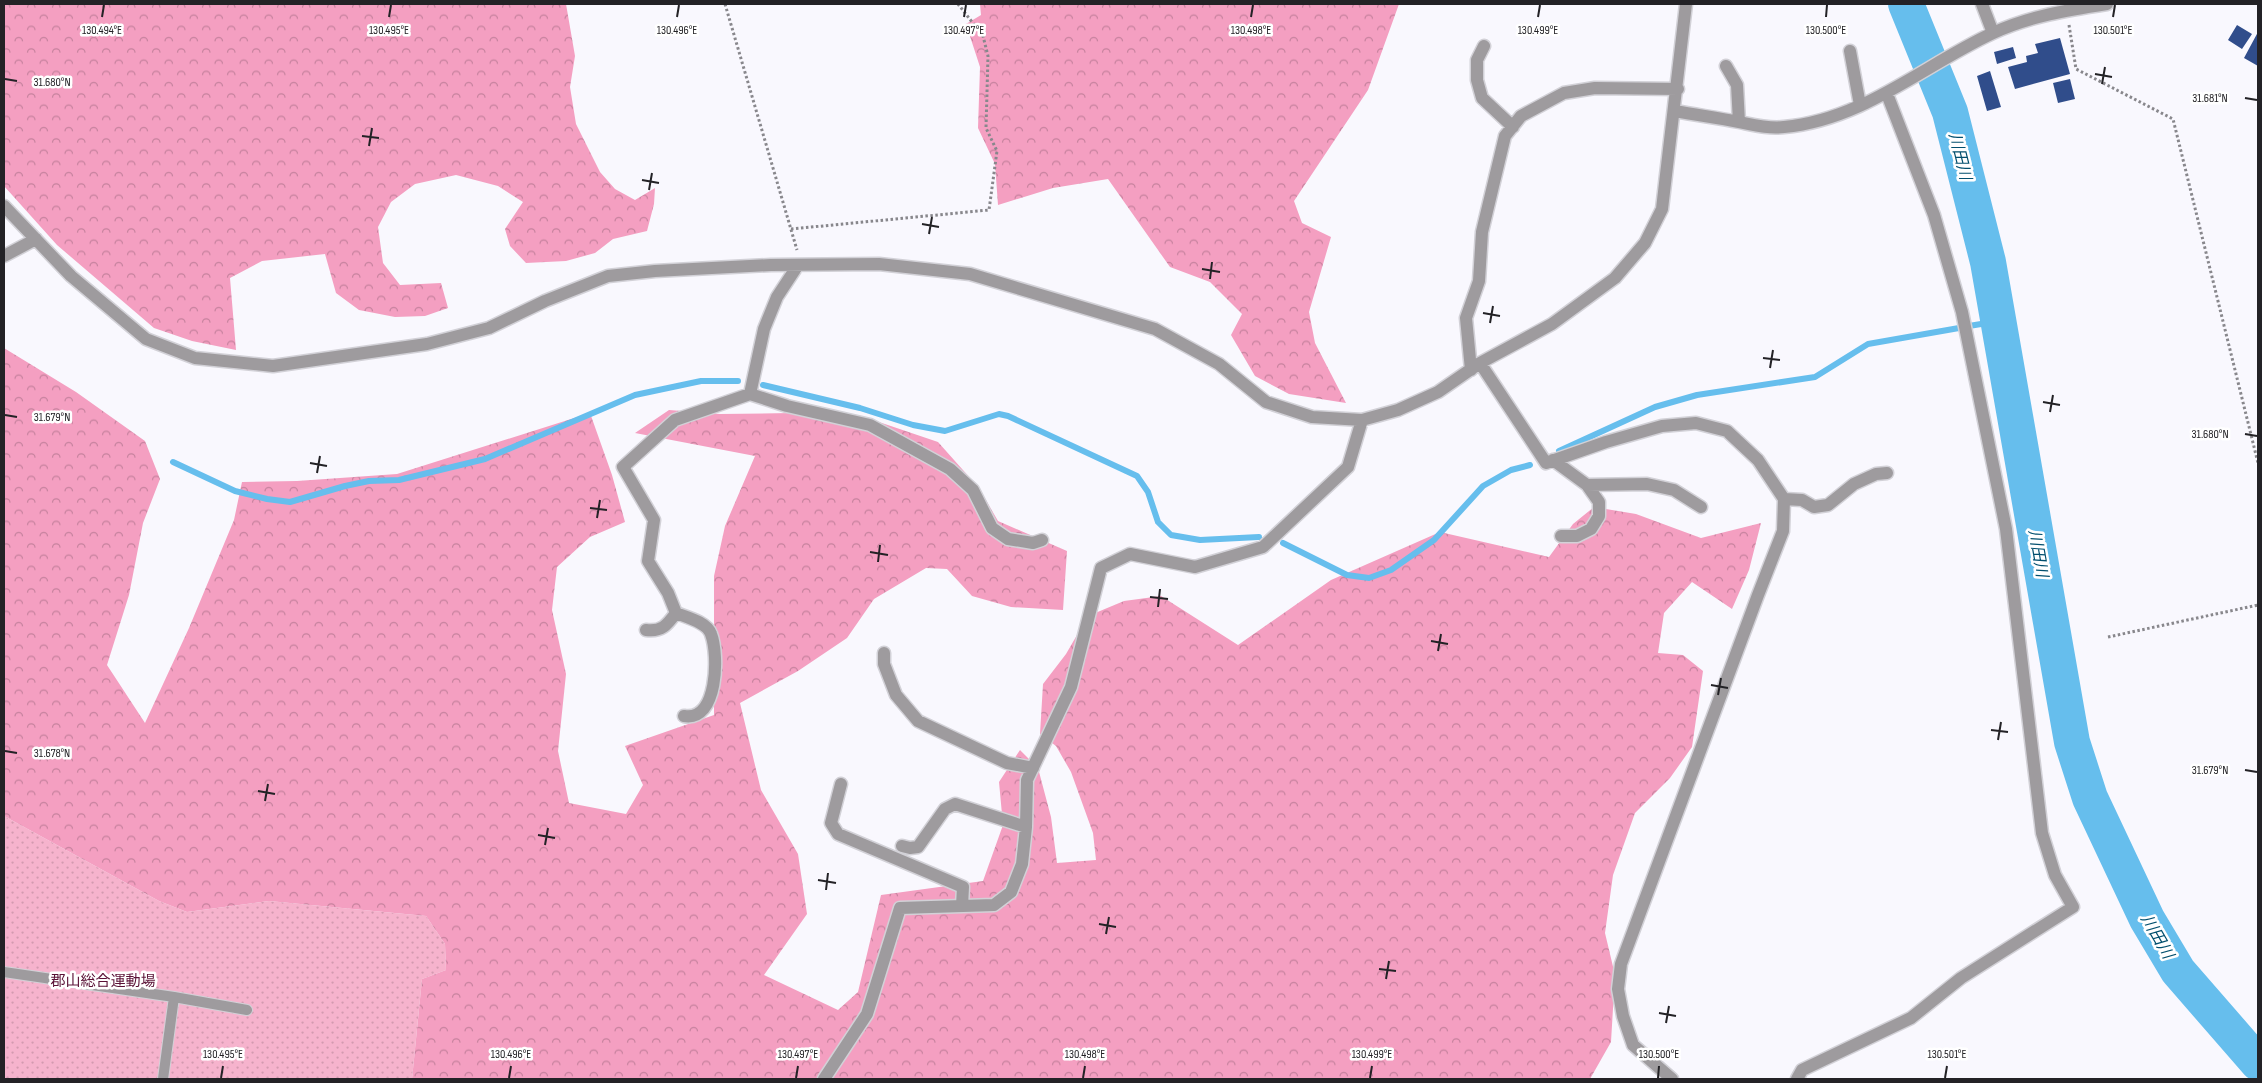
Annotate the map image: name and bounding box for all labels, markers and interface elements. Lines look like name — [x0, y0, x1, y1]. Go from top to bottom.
text: 130.494°E — [82, 23, 122, 38]
text: 130.495°E — [369, 23, 409, 38]
text: 130.496°E — [657, 23, 697, 38]
text: 130.497°E — [944, 23, 984, 38]
text: 130.498°E — [1231, 23, 1271, 38]
text: 130.499°E — [1518, 23, 1558, 38]
text: 130.500°E — [1806, 23, 1846, 38]
text: 130.501°E — [2094, 23, 2132, 38]
text: 31.680°N — [33, 75, 71, 90]
text: 31.681°N — [2192, 91, 2228, 106]
water label: 川田川 — [1945, 131, 1975, 184]
text: 31.679°N — [34, 410, 70, 425]
text: 31.680°N — [2191, 427, 2229, 442]
water label: 川田川 — [2024, 528, 2051, 581]
text: 31.678°N — [34, 746, 70, 761]
text: 31.679°N — [2192, 763, 2228, 778]
water label: 川田川 — [2136, 911, 2178, 964]
park label: 郡山総合運動場 — [50, 972, 156, 991]
text: 130.495°E — [203, 1047, 243, 1062]
text: 130.496°E — [491, 1047, 531, 1062]
text: 130.497°E — [778, 1047, 818, 1062]
text: 130.498°E — [1065, 1047, 1105, 1062]
text: 130.499°E — [1352, 1047, 1392, 1062]
text: 130.500°E — [1639, 1047, 1679, 1062]
text: 130.501°E — [1928, 1047, 1966, 1062]

